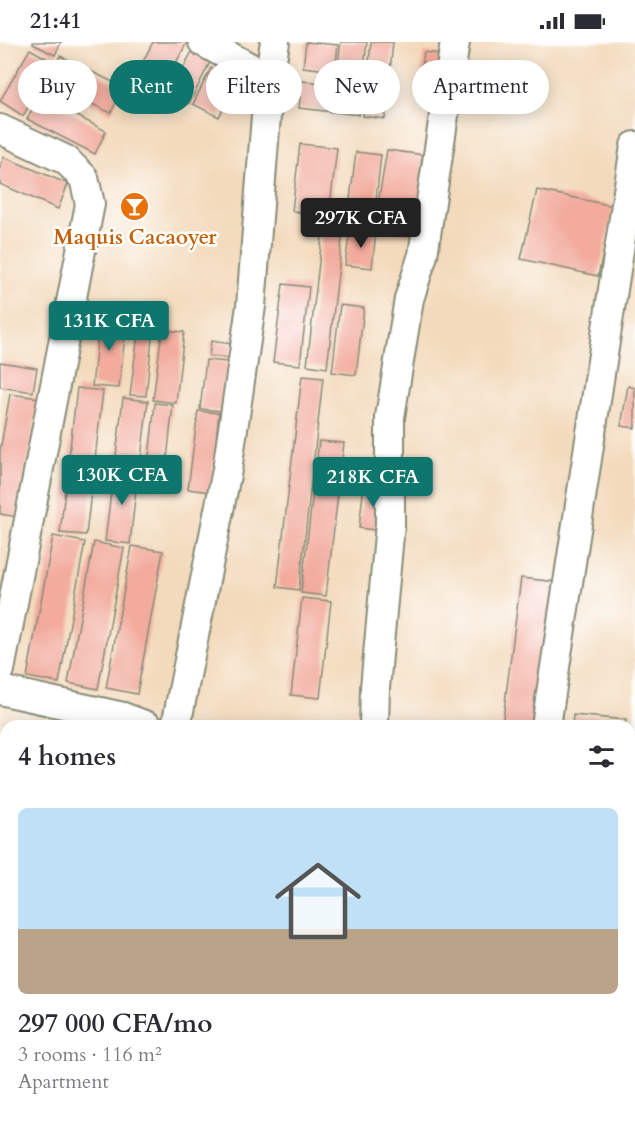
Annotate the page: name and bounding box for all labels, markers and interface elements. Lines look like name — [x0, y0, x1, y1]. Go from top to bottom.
text: 21:41 — [30, 6, 81, 36]
chip: Buy — [18, 60, 97, 114]
chip: Rent — [109, 60, 194, 114]
chip: Filters — [206, 60, 302, 114]
chip: New — [314, 60, 400, 114]
chip: Apartment — [412, 60, 549, 114]
bar icon: Maquis Cacaoyer — [119, 190, 151, 222]
pin: 297K CFA — [299, 198, 423, 249]
text: 297K CFA — [315, 204, 407, 231]
place label: Maquis Cacaoyer — [53, 223, 217, 252]
pin: 131K CFA — [47, 301, 171, 352]
text: 131K CFA — [63, 307, 155, 334]
pin: 130K CFA — [60, 455, 184, 506]
pin: 218K CFA — [311, 457, 435, 508]
text: 130K CFA — [76, 461, 168, 488]
text: 218K CFA — [327, 463, 419, 490]
text: 4 homes — [18, 739, 116, 774]
icon: filters — [585, 740, 618, 773]
icon: home — [264, 847, 372, 955]
text: 297 000 CFA/mo — [18, 1006, 212, 1041]
text: 3 rooms · 116 m² — [18, 1041, 162, 1068]
text: Apartment — [18, 1068, 109, 1095]

